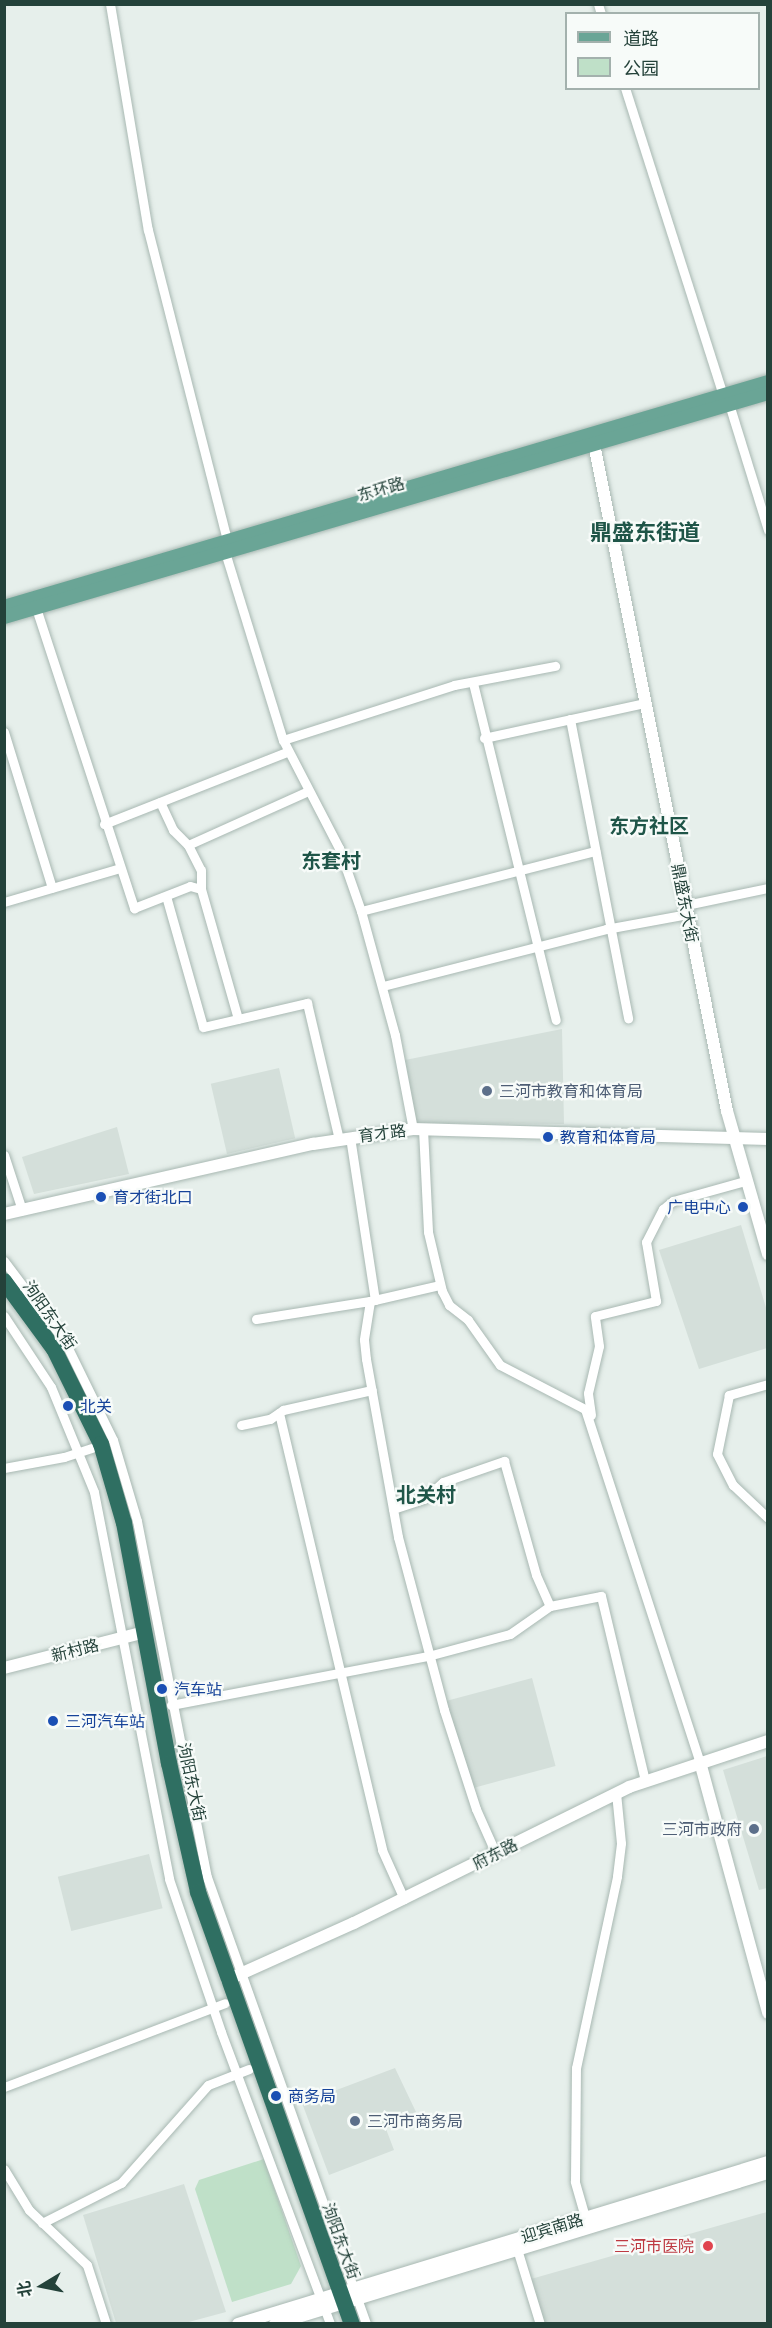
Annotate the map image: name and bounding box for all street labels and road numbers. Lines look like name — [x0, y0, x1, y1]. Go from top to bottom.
street label: 东环路 — [355, 473, 407, 505]
street label: 鼎盛东大街 — [668, 862, 702, 944]
street label: 育才路 — [357, 1121, 407, 1145]
street label: 泃阳东大街 — [19, 1277, 81, 1353]
street label: 新村路 — [49, 1635, 101, 1665]
street label: 泃阳东大街 — [174, 1741, 210, 1823]
street label: 府东路 — [469, 1835, 521, 1873]
street label: 泃阳东大街 — [318, 2200, 364, 2282]
street label: 迎宾南路 — [519, 2209, 585, 2247]

